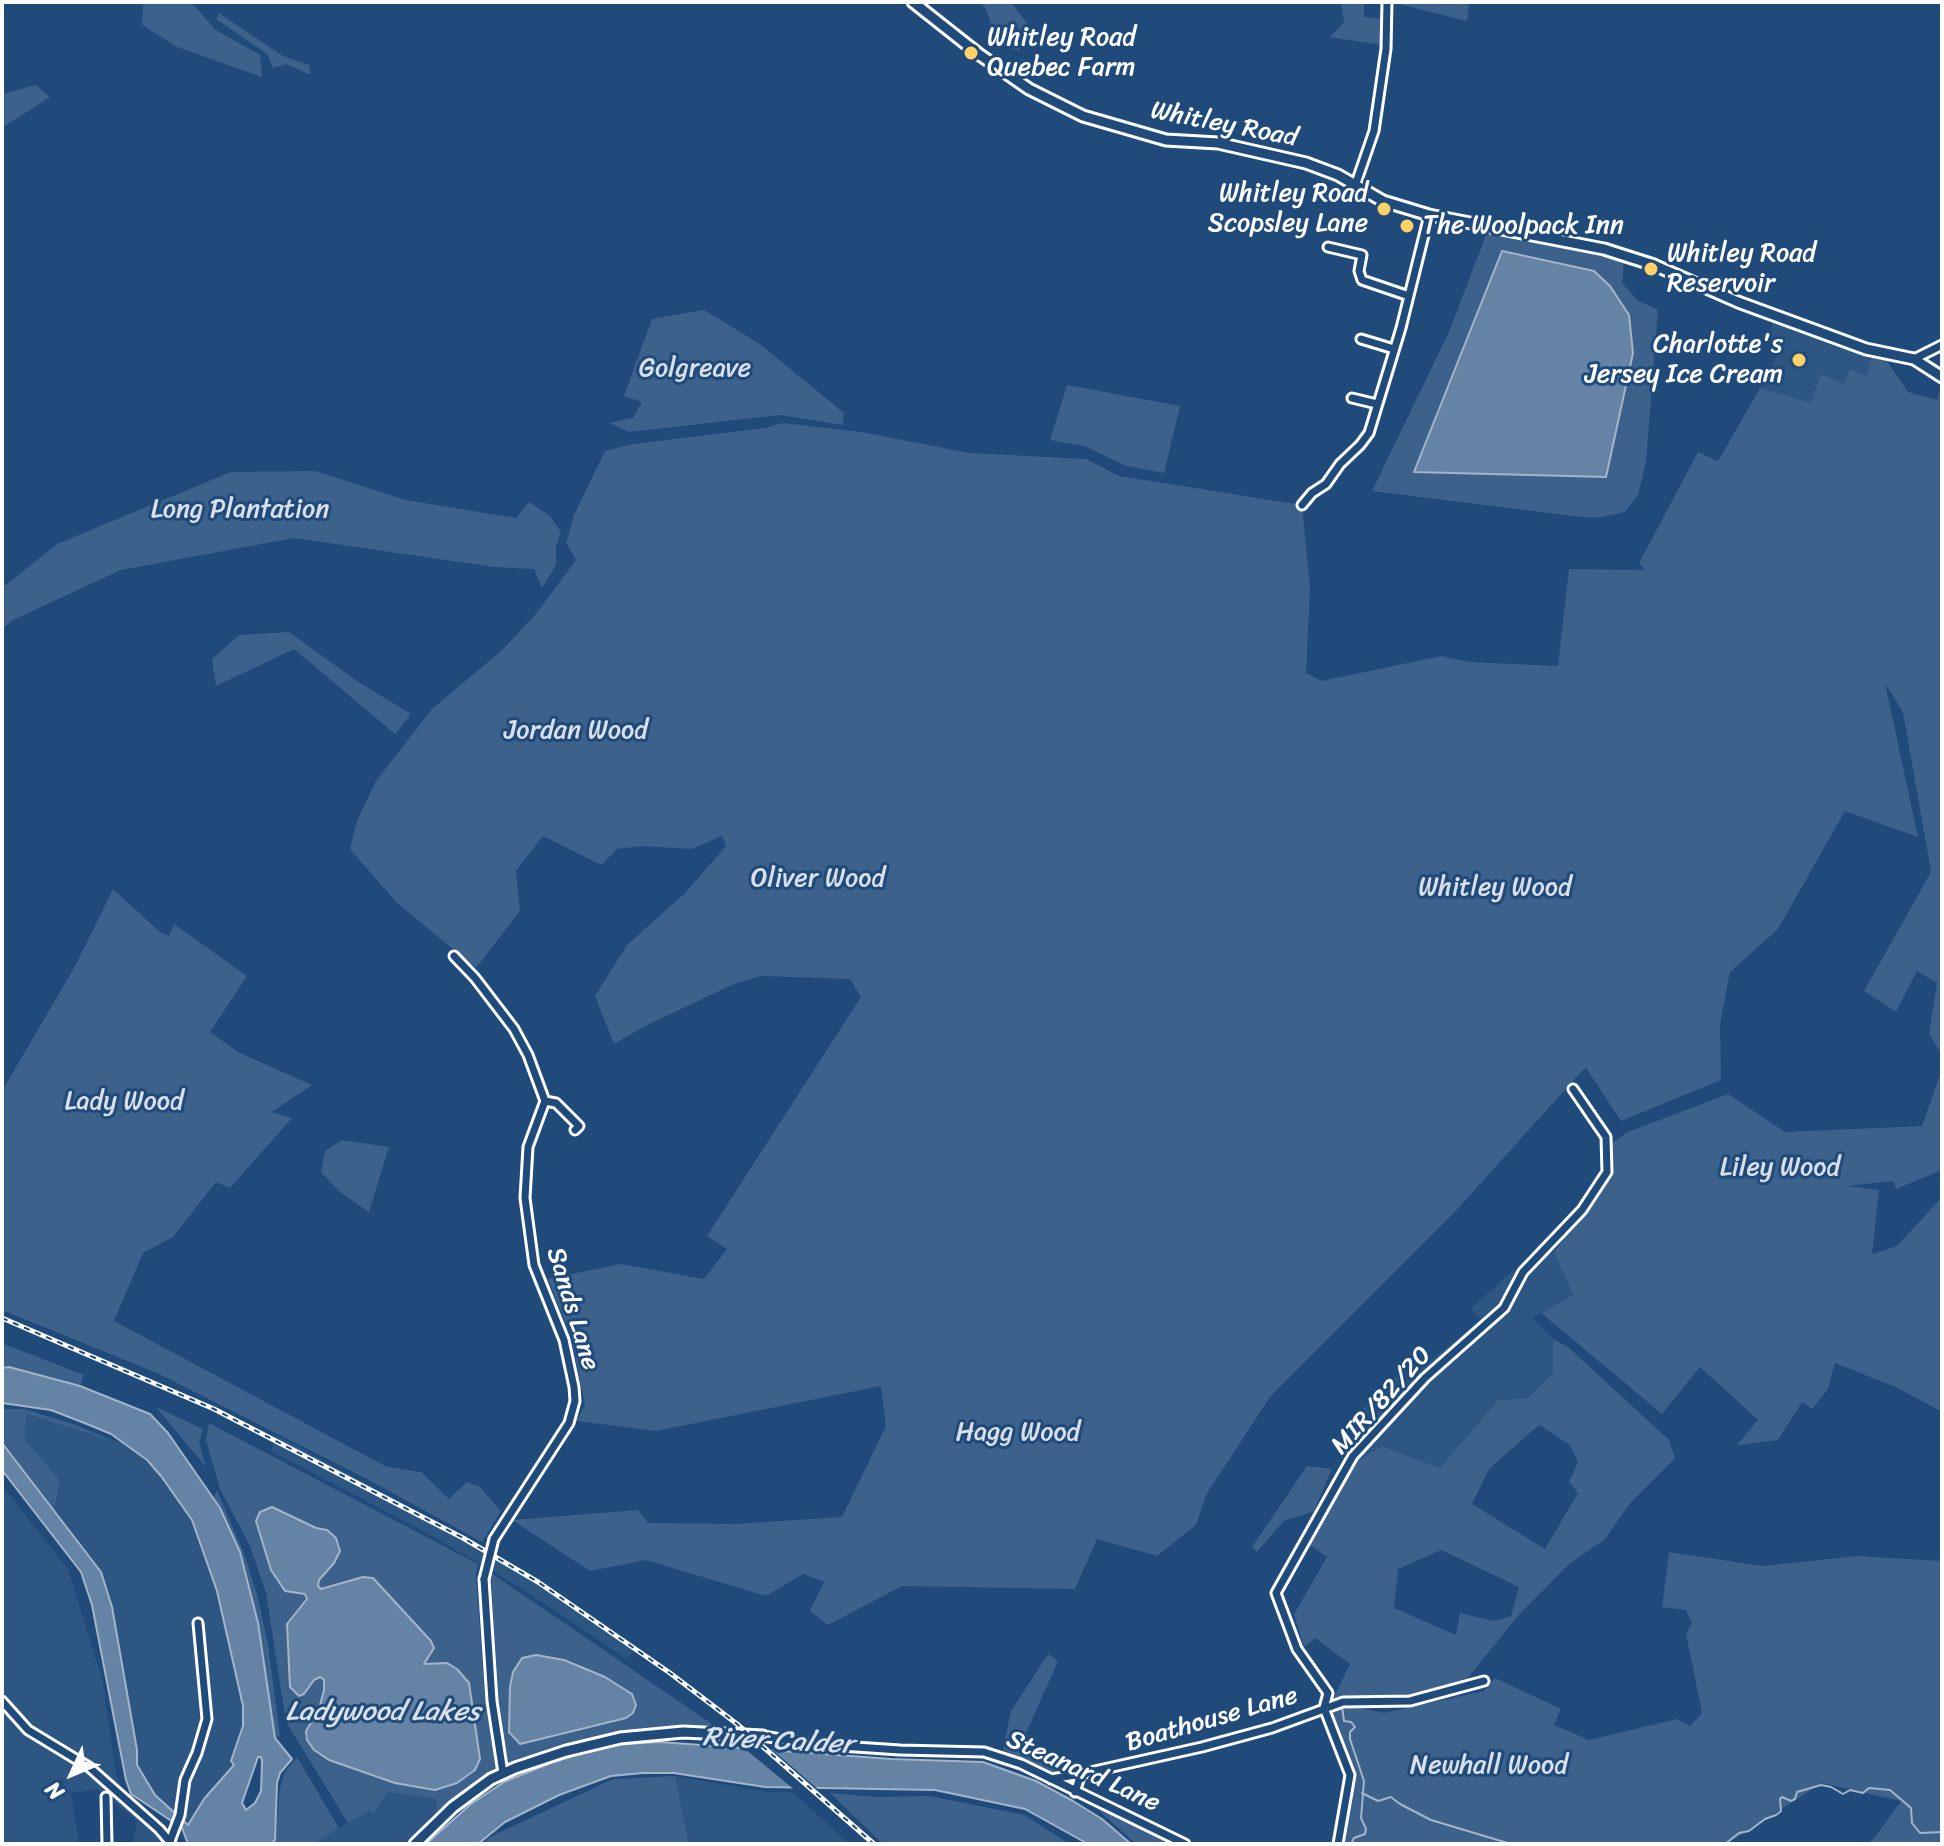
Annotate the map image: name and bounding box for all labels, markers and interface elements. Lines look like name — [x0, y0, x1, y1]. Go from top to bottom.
place label: Whitley Road Quebec Farm — [987, 22, 1136, 84]
marker: Whitley Road Quebec Farm — [962, 44, 980, 62]
street label: Whitley Road — [1148, 95, 1300, 155]
place label: Whitley Road Scopsley Lane — [1208, 178, 1368, 240]
marker: Whitley Road Scopsley Lane — [1375, 200, 1393, 218]
place label: The Woolpack Inn — [1423, 210, 1624, 242]
marker: The Woolpack Inn — [1398, 217, 1416, 235]
place label: Whitley Road Reservoir — [1667, 238, 1816, 300]
marker: Whitley Road Reservoir — [1642, 260, 1660, 278]
place label: Charlotte's Jersey Ice Cream — [1585, 329, 1783, 390]
marker: Charlotte's Jersey Ice Cream — [1790, 351, 1808, 369]
park label: Golgreave — [639, 353, 751, 385]
park label: Long Plantation — [151, 494, 329, 526]
park label: Jordan Wood — [504, 715, 648, 747]
park label: Oliver Wood — [751, 863, 885, 895]
park label: Whitley Wood — [1418, 872, 1572, 904]
park label: Lady Wood — [64, 1086, 184, 1118]
park label: Liley Wood — [1720, 1152, 1840, 1184]
street label: Sands Lane — [539, 1244, 605, 1374]
street label: MIR/82/20 — [1325, 1340, 1439, 1462]
park label: Hagg Wood — [956, 1417, 1080, 1449]
street label: Boathouse Lane — [1122, 1681, 1302, 1759]
water label: Ladywood Lakes — [286, 1696, 480, 1730]
water label: River Calder — [702, 1721, 854, 1763]
street label: Steanard Lane — [1001, 1724, 1165, 1820]
north arrow — [32, 1734, 112, 1814]
park label: Newhall Wood — [1410, 1750, 1568, 1782]
text: N — [35, 1772, 74, 1810]

